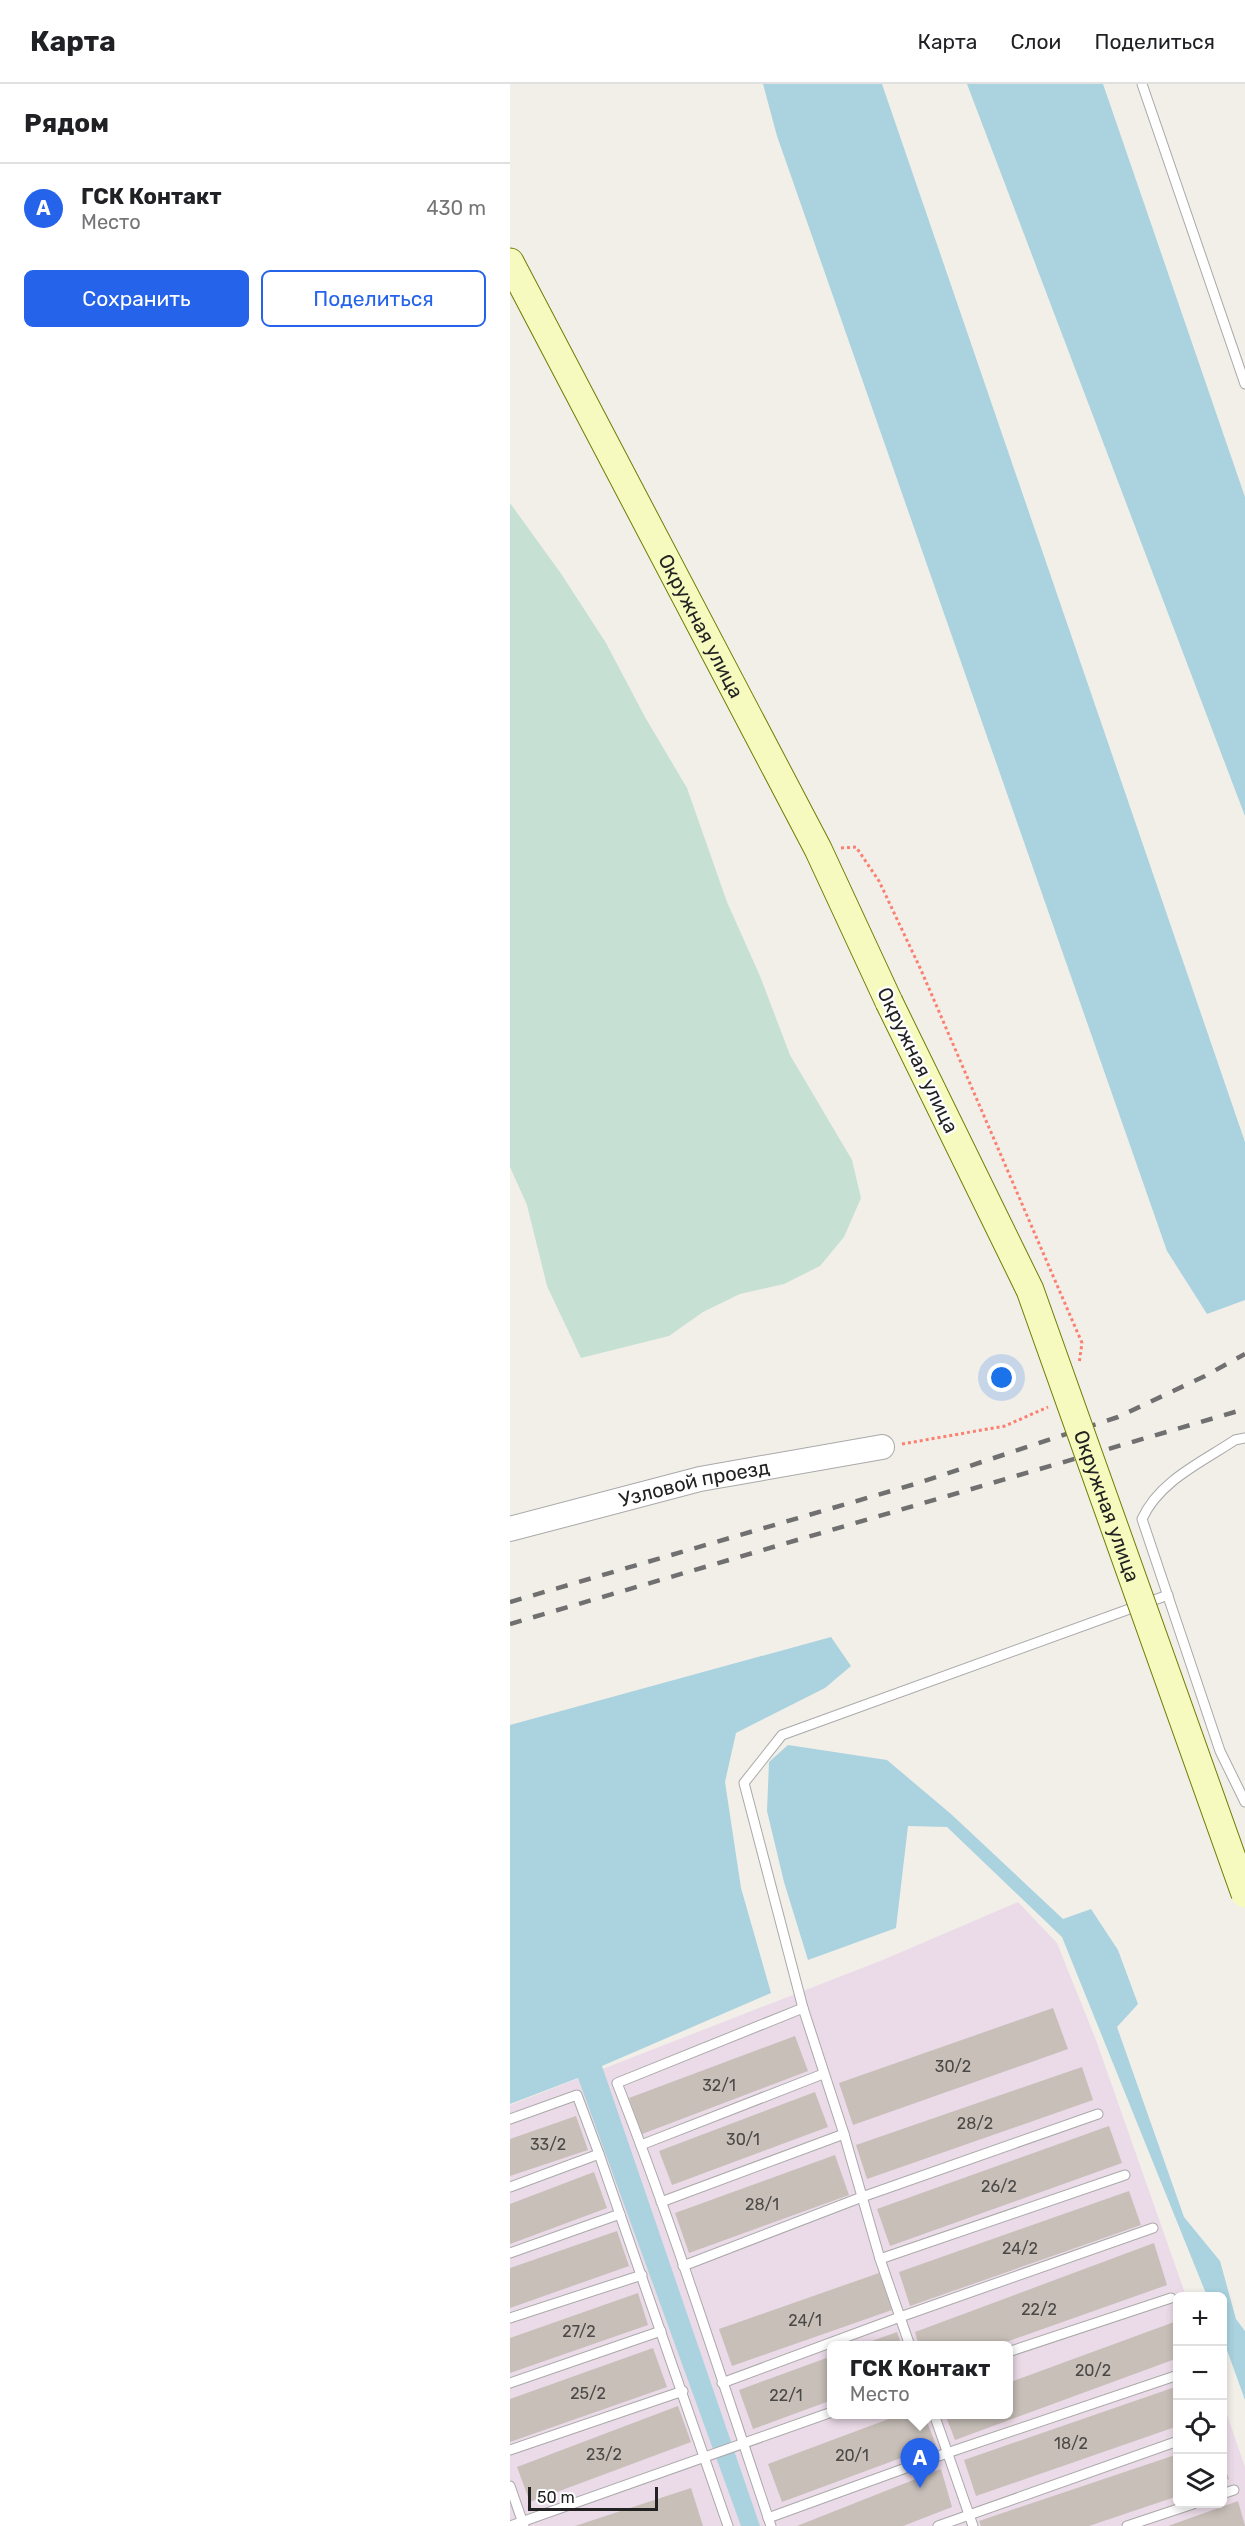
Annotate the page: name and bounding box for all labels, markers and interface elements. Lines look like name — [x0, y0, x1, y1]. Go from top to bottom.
text: Карта — [30, 25, 116, 58]
text: Карта — [917, 29, 977, 54]
text: Слои — [1010, 29, 1061, 54]
text: Поделиться — [1094, 29, 1215, 54]
text: Рядом — [24, 108, 109, 139]
text: ГСК Контакт — [81, 183, 221, 210]
text: A — [36, 196, 51, 220]
text: 430 m — [426, 196, 486, 220]
text: Место — [81, 210, 141, 234]
button: Сохранить — [24, 270, 249, 327]
button: Поделиться — [261, 270, 486, 327]
street label: Окружная улица — [653, 550, 749, 702]
street label: Окружная улица — [872, 983, 964, 1137]
your location — [987, 1363, 1016, 1392]
street label: Окружная улица — [1069, 1427, 1145, 1585]
street label: Узловой проезд — [616, 1455, 771, 1512]
house number: 30/2 — [935, 2057, 971, 2076]
house number: 32/1 — [702, 2076, 736, 2095]
house number: 28/2 — [957, 2114, 993, 2133]
house number: 30/1 — [726, 2130, 760, 2149]
house number: 33/2 — [530, 2135, 566, 2154]
house number: 26/2 — [981, 2177, 1017, 2196]
house number: 28/1 — [745, 2195, 779, 2214]
house number: 24/2 — [1002, 2239, 1038, 2258]
map controls — [1173, 2292, 1227, 2508]
button: + — [1173, 2292, 1227, 2346]
house number: 22/2 — [1021, 2300, 1057, 2319]
house number: 24/1 — [788, 2311, 822, 2330]
house number: 27/2 — [562, 2322, 596, 2341]
popup — [827, 2341, 1013, 2419]
button: − — [1173, 2346, 1227, 2400]
text: ГСК Контакт — [850, 2355, 990, 2382]
house number: 20/2 — [1075, 2361, 1111, 2380]
text: Место — [850, 2382, 910, 2406]
house number: 25/2 — [570, 2384, 606, 2403]
house number: 22/1 — [769, 2386, 803, 2405]
button: locate — [1173, 2400, 1227, 2454]
house number: 18/2 — [1054, 2434, 1088, 2453]
pin: A — [900, 2438, 940, 2488]
house number: 23/2 — [586, 2445, 622, 2464]
house number: 20/1 — [835, 2446, 869, 2465]
button: layers — [1173, 2454, 1227, 2508]
scale bar — [528, 2484, 658, 2512]
text: 50 m — [537, 2488, 575, 2507]

